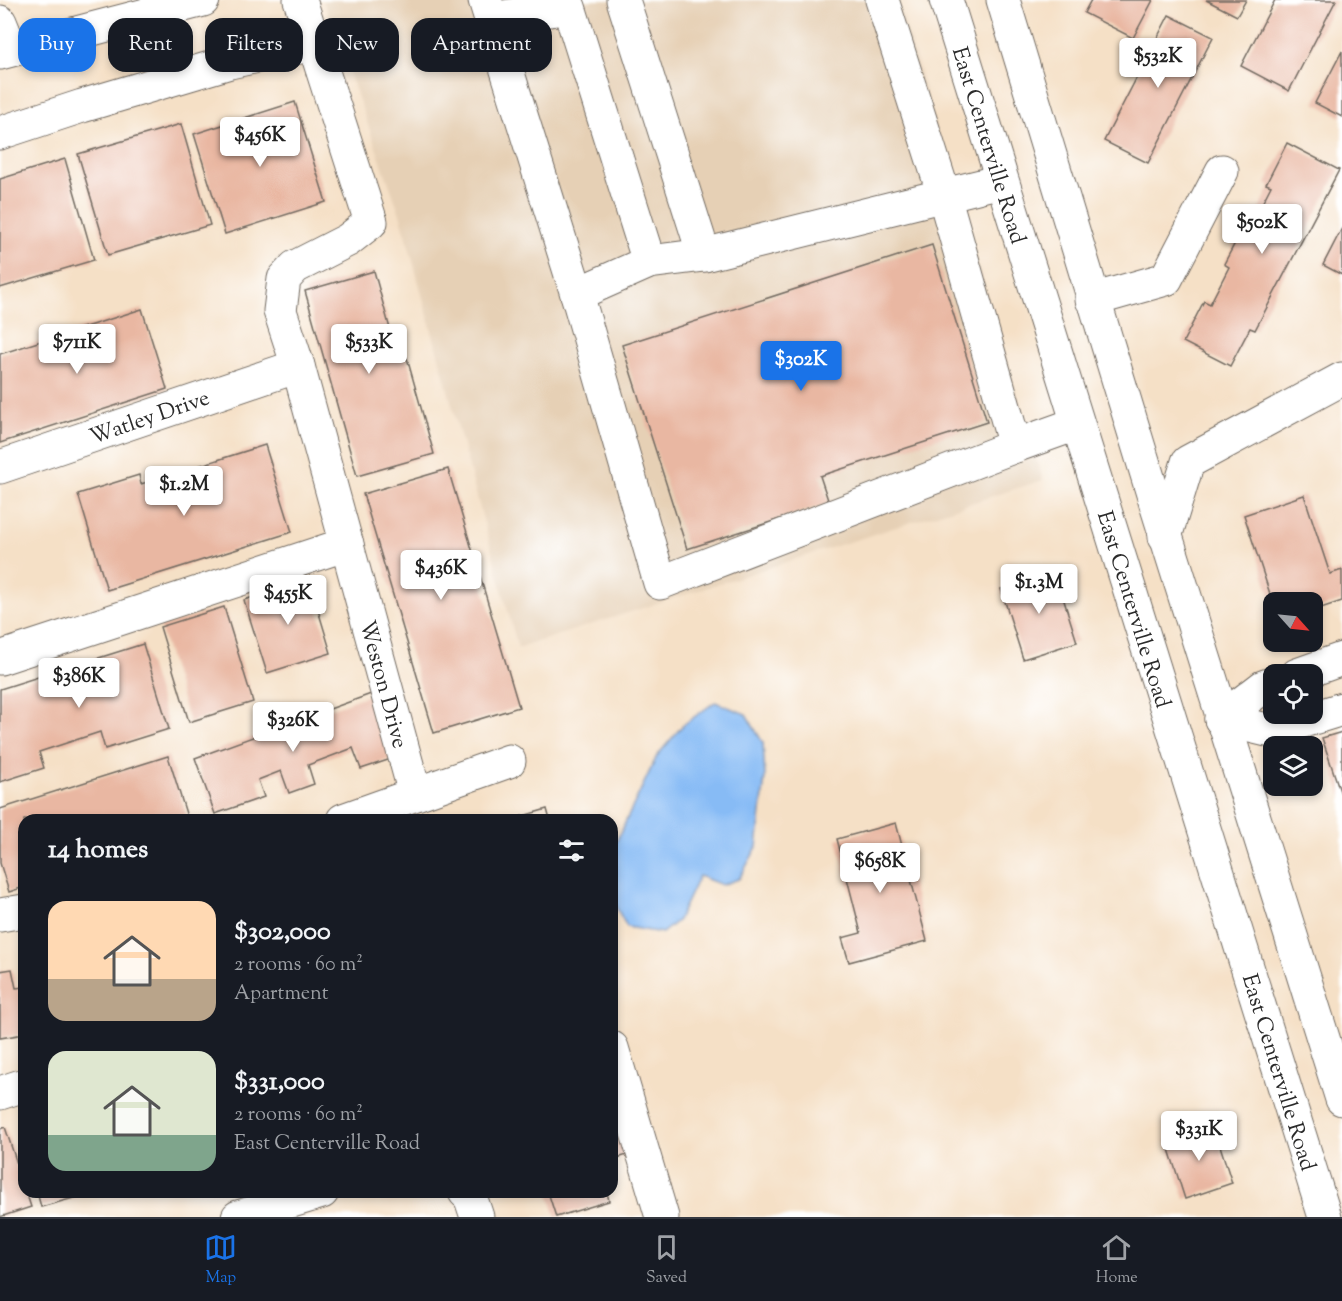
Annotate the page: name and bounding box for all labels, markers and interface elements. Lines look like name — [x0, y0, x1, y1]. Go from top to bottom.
chip: Buy — [18, 18, 96, 72]
chip: Rent — [108, 18, 193, 72]
chip: Filters — [205, 18, 303, 72]
chip: New — [315, 18, 399, 72]
chip: Apartment — [411, 18, 552, 72]
pin: $532K — [1116, 38, 1200, 89]
street label: East Centerville Road — [942, 43, 1032, 248]
text: $532K — [1133, 43, 1183, 72]
pin: $456K — [218, 117, 302, 168]
text: $456K — [234, 122, 286, 151]
pin: $502K — [1220, 204, 1304, 255]
text: $502K — [1236, 209, 1288, 238]
pin: $711K — [35, 324, 119, 375]
pin: $533K — [327, 324, 411, 375]
text: $711K — [53, 329, 101, 358]
text: $533K — [345, 329, 393, 358]
pin: $302K — [759, 341, 843, 392]
text: $302K — [775, 346, 827, 375]
street label: Watley Drive — [86, 383, 214, 454]
pin: $1.2M — [142, 466, 226, 517]
text: $1.2M — [159, 471, 209, 500]
street label: East Centerville Road — [1087, 507, 1177, 712]
pin: $436K — [399, 550, 483, 601]
text: $436K — [414, 555, 468, 584]
pin: $1.3M — [997, 564, 1081, 615]
text: $1.3M — [1015, 569, 1063, 598]
pin: $455K — [246, 575, 330, 626]
text: $455K — [263, 580, 313, 609]
north arrow — [1263, 592, 1323, 652]
map controls — [1263, 592, 1323, 796]
street label: Weston Drive — [350, 617, 415, 752]
pin: $386K — [37, 658, 121, 709]
text: $386K — [52, 663, 106, 692]
button: locate — [1263, 664, 1323, 724]
pin: $326K — [251, 702, 335, 753]
text: $326K — [267, 707, 319, 736]
button: layers — [1263, 736, 1323, 796]
text: 14 homes — [48, 832, 148, 869]
icon: filters — [555, 834, 588, 867]
pin: $658K — [838, 843, 922, 894]
text: $658K — [854, 848, 906, 877]
text: $302,000 — [234, 914, 331, 951]
icon: home — [96, 925, 168, 997]
text: 2 rooms · 60 m² — [234, 951, 363, 980]
street label: East Centerville Road — [1232, 970, 1322, 1175]
text: Apartment — [234, 980, 329, 1009]
text: $331,000 — [234, 1064, 325, 1101]
icon: home — [96, 1075, 168, 1147]
text: 2 rooms · 60 m² — [234, 1101, 363, 1130]
pin: $331K — [1157, 1111, 1241, 1162]
text: $331K — [1175, 1116, 1223, 1145]
text: East Centerville Road — [234, 1130, 420, 1159]
tab: Map — [204, 1231, 237, 1290]
tab: Saved — [646, 1231, 687, 1290]
tab: Home — [1096, 1231, 1138, 1290]

